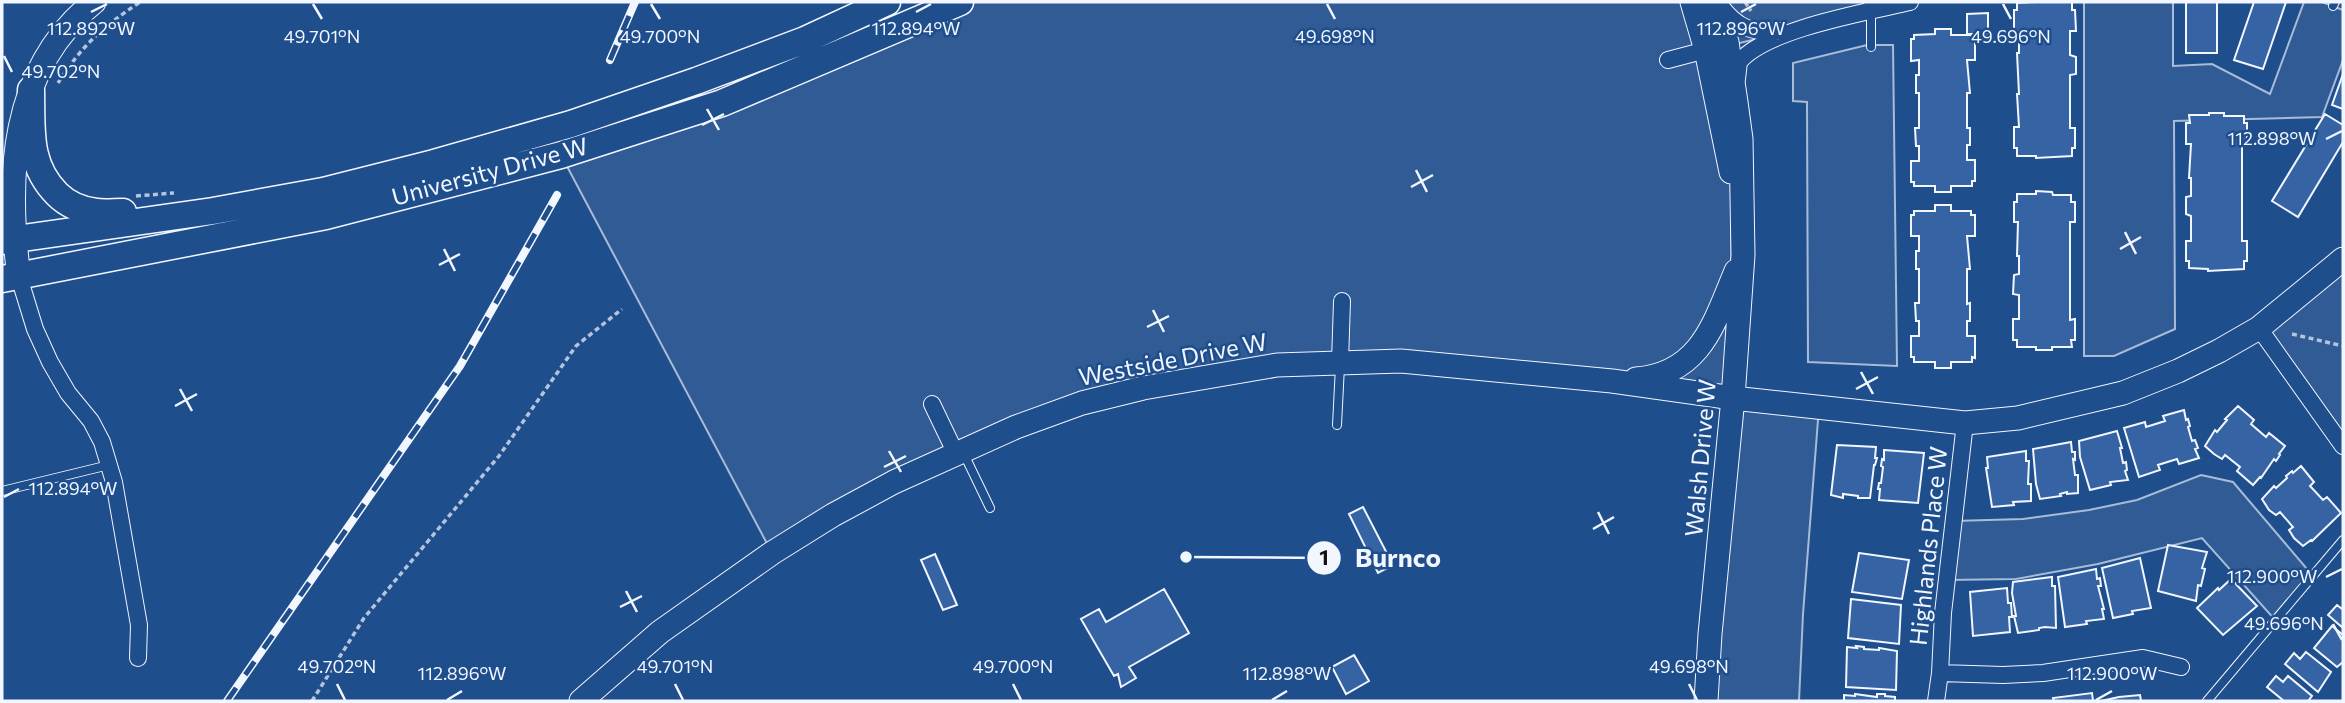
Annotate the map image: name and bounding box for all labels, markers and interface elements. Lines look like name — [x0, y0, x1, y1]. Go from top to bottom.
text: 112.892°W — [47, 17, 135, 39]
text: 112.894°W — [872, 17, 960, 39]
text: 112.896°W — [1697, 17, 1785, 39]
text: 49.701°N — [284, 25, 360, 47]
text: 49.700°N — [620, 25, 700, 47]
text: 49.698°N — [1295, 25, 1375, 47]
text: 49.696°N — [1971, 25, 2051, 47]
text: 49.702°N — [22, 60, 100, 82]
text: 112.898°W — [2228, 127, 2316, 149]
street label: University Drive W — [388, 130, 591, 211]
street label: Westside Drive W — [1076, 326, 1269, 391]
street label: Walsh Drive W — [1678, 378, 1721, 538]
street label: Highlands Place W — [1903, 445, 1952, 647]
text: 112.894°W — [29, 477, 117, 499]
callout: Burnco — [1306, 534, 1455, 581]
text: Burnco — [1355, 541, 1441, 572]
text: 1 — [1319, 544, 1329, 569]
text: 112.900°W — [2227, 565, 2317, 587]
text: 49.696°N — [2244, 612, 2324, 634]
text: 49.702°N — [298, 655, 376, 677]
text: 49.701°N — [637, 655, 713, 677]
text: 49.700°N — [973, 655, 1053, 677]
text: 49.698°N — [1649, 655, 1729, 677]
text: 112.896°W — [418, 662, 506, 684]
text: 112.898°W — [1243, 662, 1331, 684]
text: 112.900°W — [2067, 662, 2157, 684]

